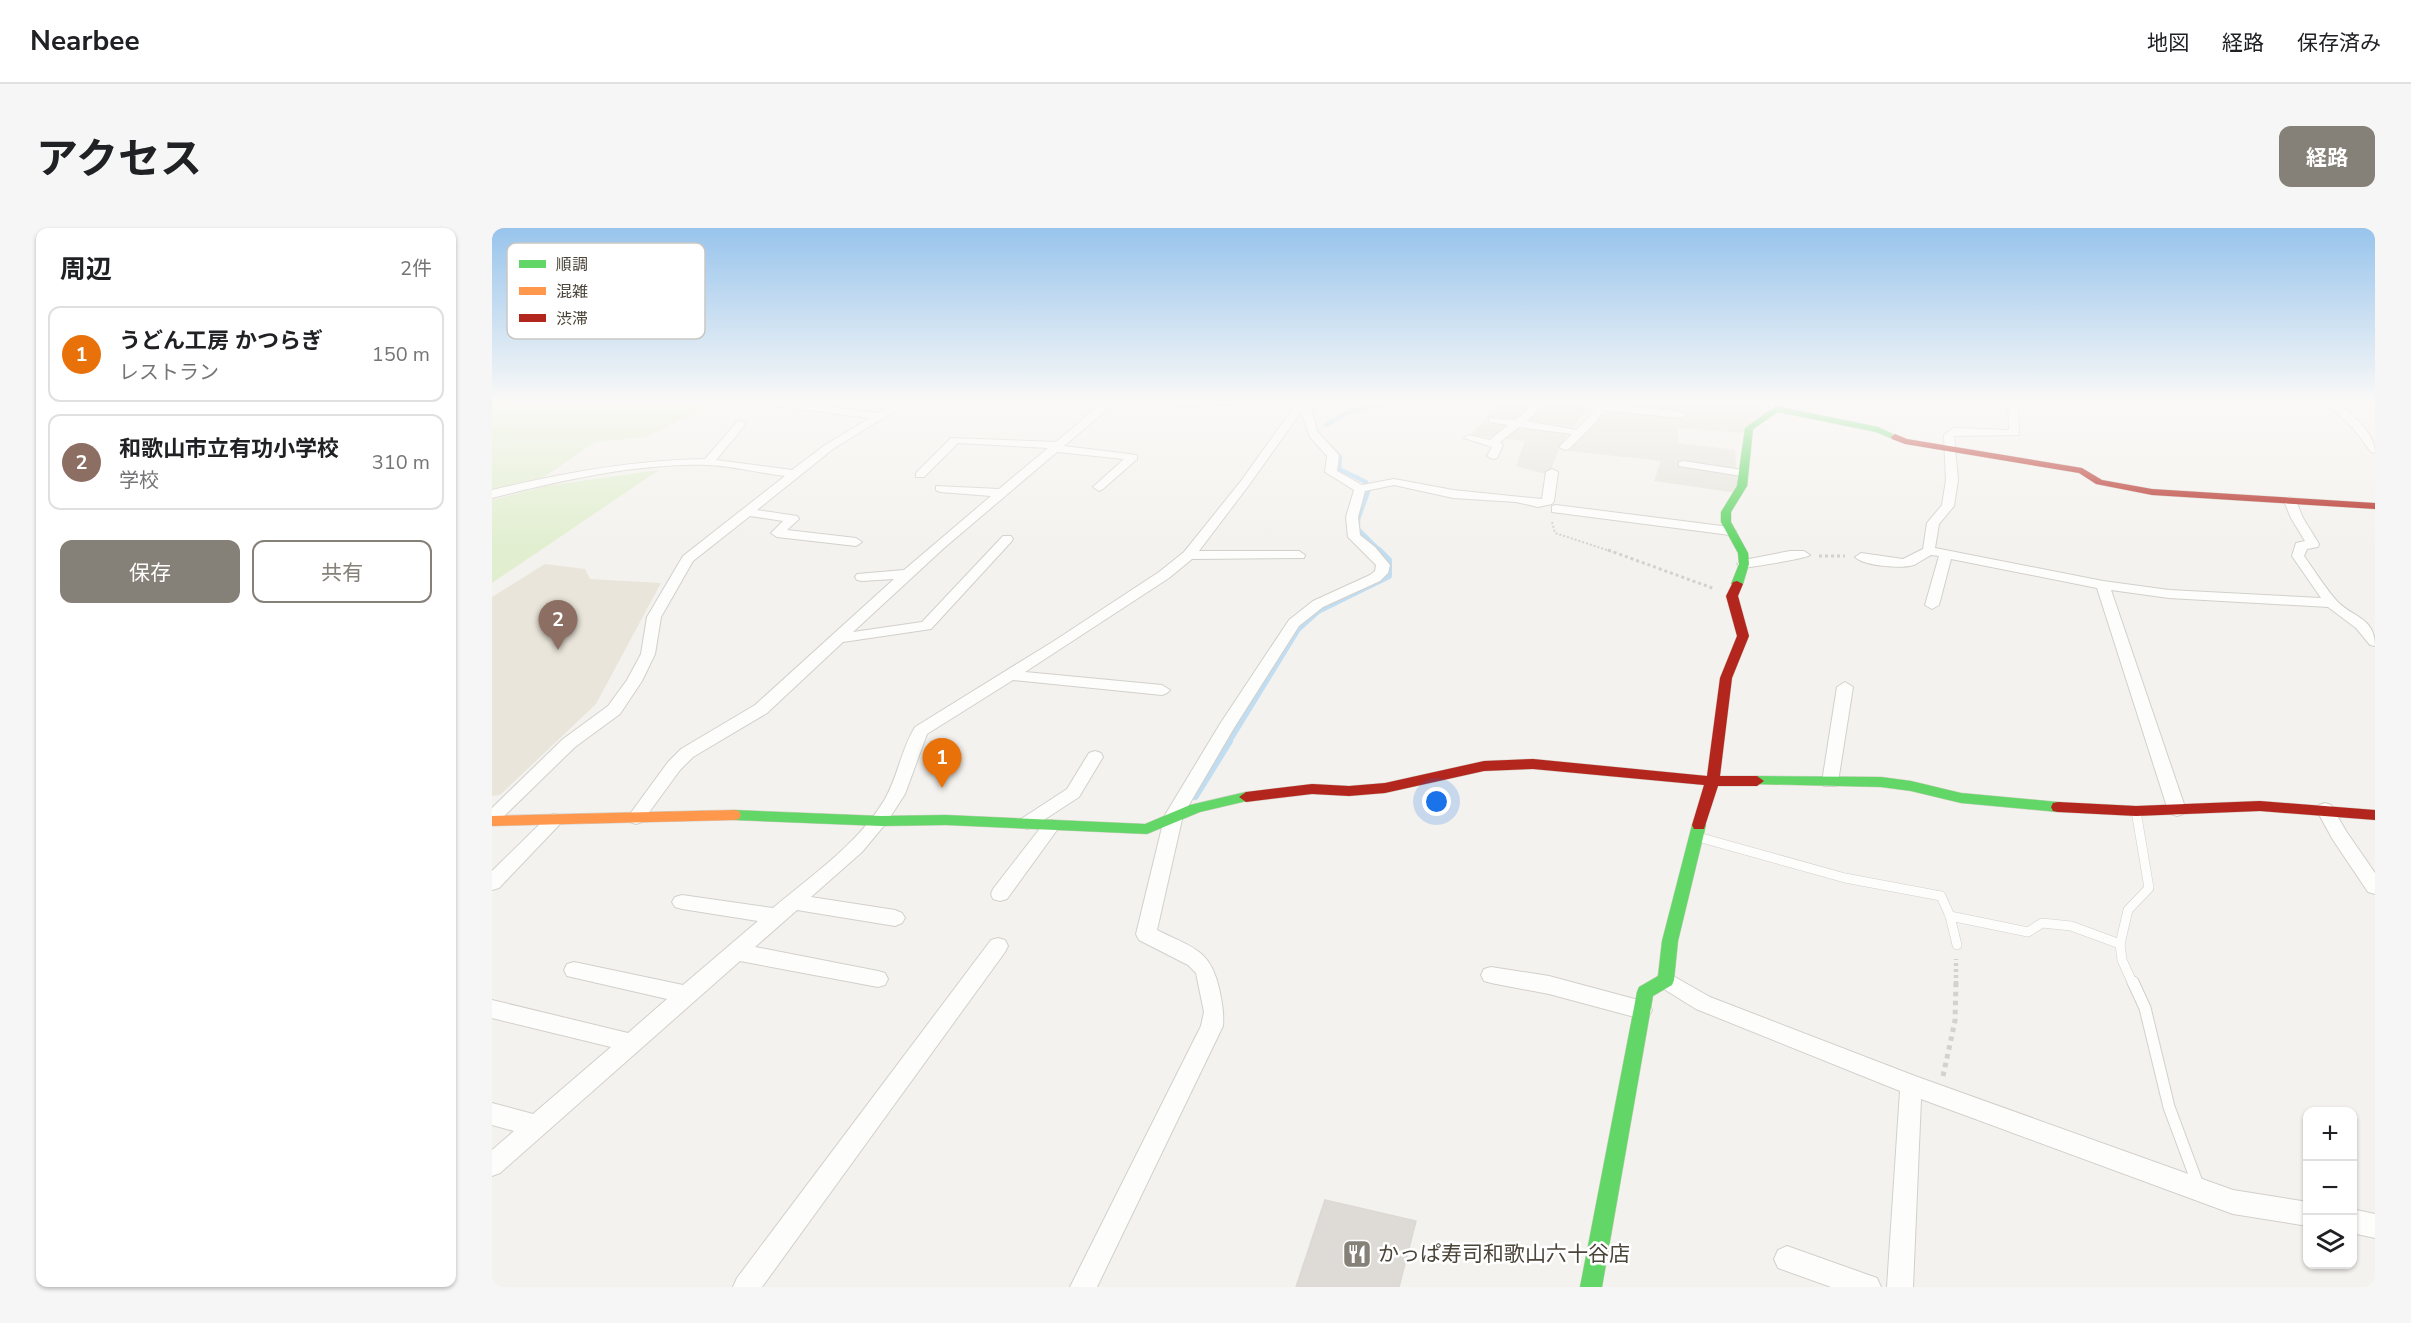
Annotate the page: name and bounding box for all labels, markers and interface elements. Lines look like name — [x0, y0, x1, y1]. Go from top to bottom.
text: Nearbee — [30, 22, 140, 60]
text: 地図 — [2147, 29, 2189, 57]
text: 経路 — [2222, 29, 2264, 57]
text: 保存済み — [2297, 29, 2381, 57]
button: 経路 — [2279, 126, 2375, 187]
text: アクセス — [36, 131, 202, 188]
legend — [507, 243, 705, 339]
text: 周辺 — [60, 252, 112, 287]
text: 順調 — [556, 254, 588, 276]
text: 2件 — [400, 255, 432, 282]
text: 混雑 — [556, 281, 588, 303]
text: 渋滞 — [556, 308, 588, 330]
text: うどん工房 かつらぎ — [119, 326, 323, 356]
text: 1 — [76, 341, 88, 368]
text: 150 m — [372, 341, 430, 368]
text: レストラン — [119, 359, 219, 386]
text: 和歌山市立有功小学校 — [119, 434, 339, 464]
text: 2 — [76, 449, 88, 476]
text: 310 m — [372, 449, 430, 476]
text: 学校 — [119, 467, 159, 494]
button: 保存 — [60, 540, 240, 603]
button: 共有 — [252, 540, 432, 603]
pin: 2 — [538, 600, 578, 650]
pin: 1 — [922, 738, 962, 788]
your location — [1422, 787, 1451, 816]
map controls — [2303, 1107, 2357, 1269]
button: + — [2303, 1107, 2357, 1161]
button: − — [2303, 1161, 2357, 1215]
button: layers — [2303, 1215, 2357, 1269]
restaurant icon: かっぱ寿司和歌山六十谷店 — [1341, 1238, 1373, 1270]
place label: かっぱ寿司和歌山六十谷店 — [1378, 1240, 1630, 1268]

